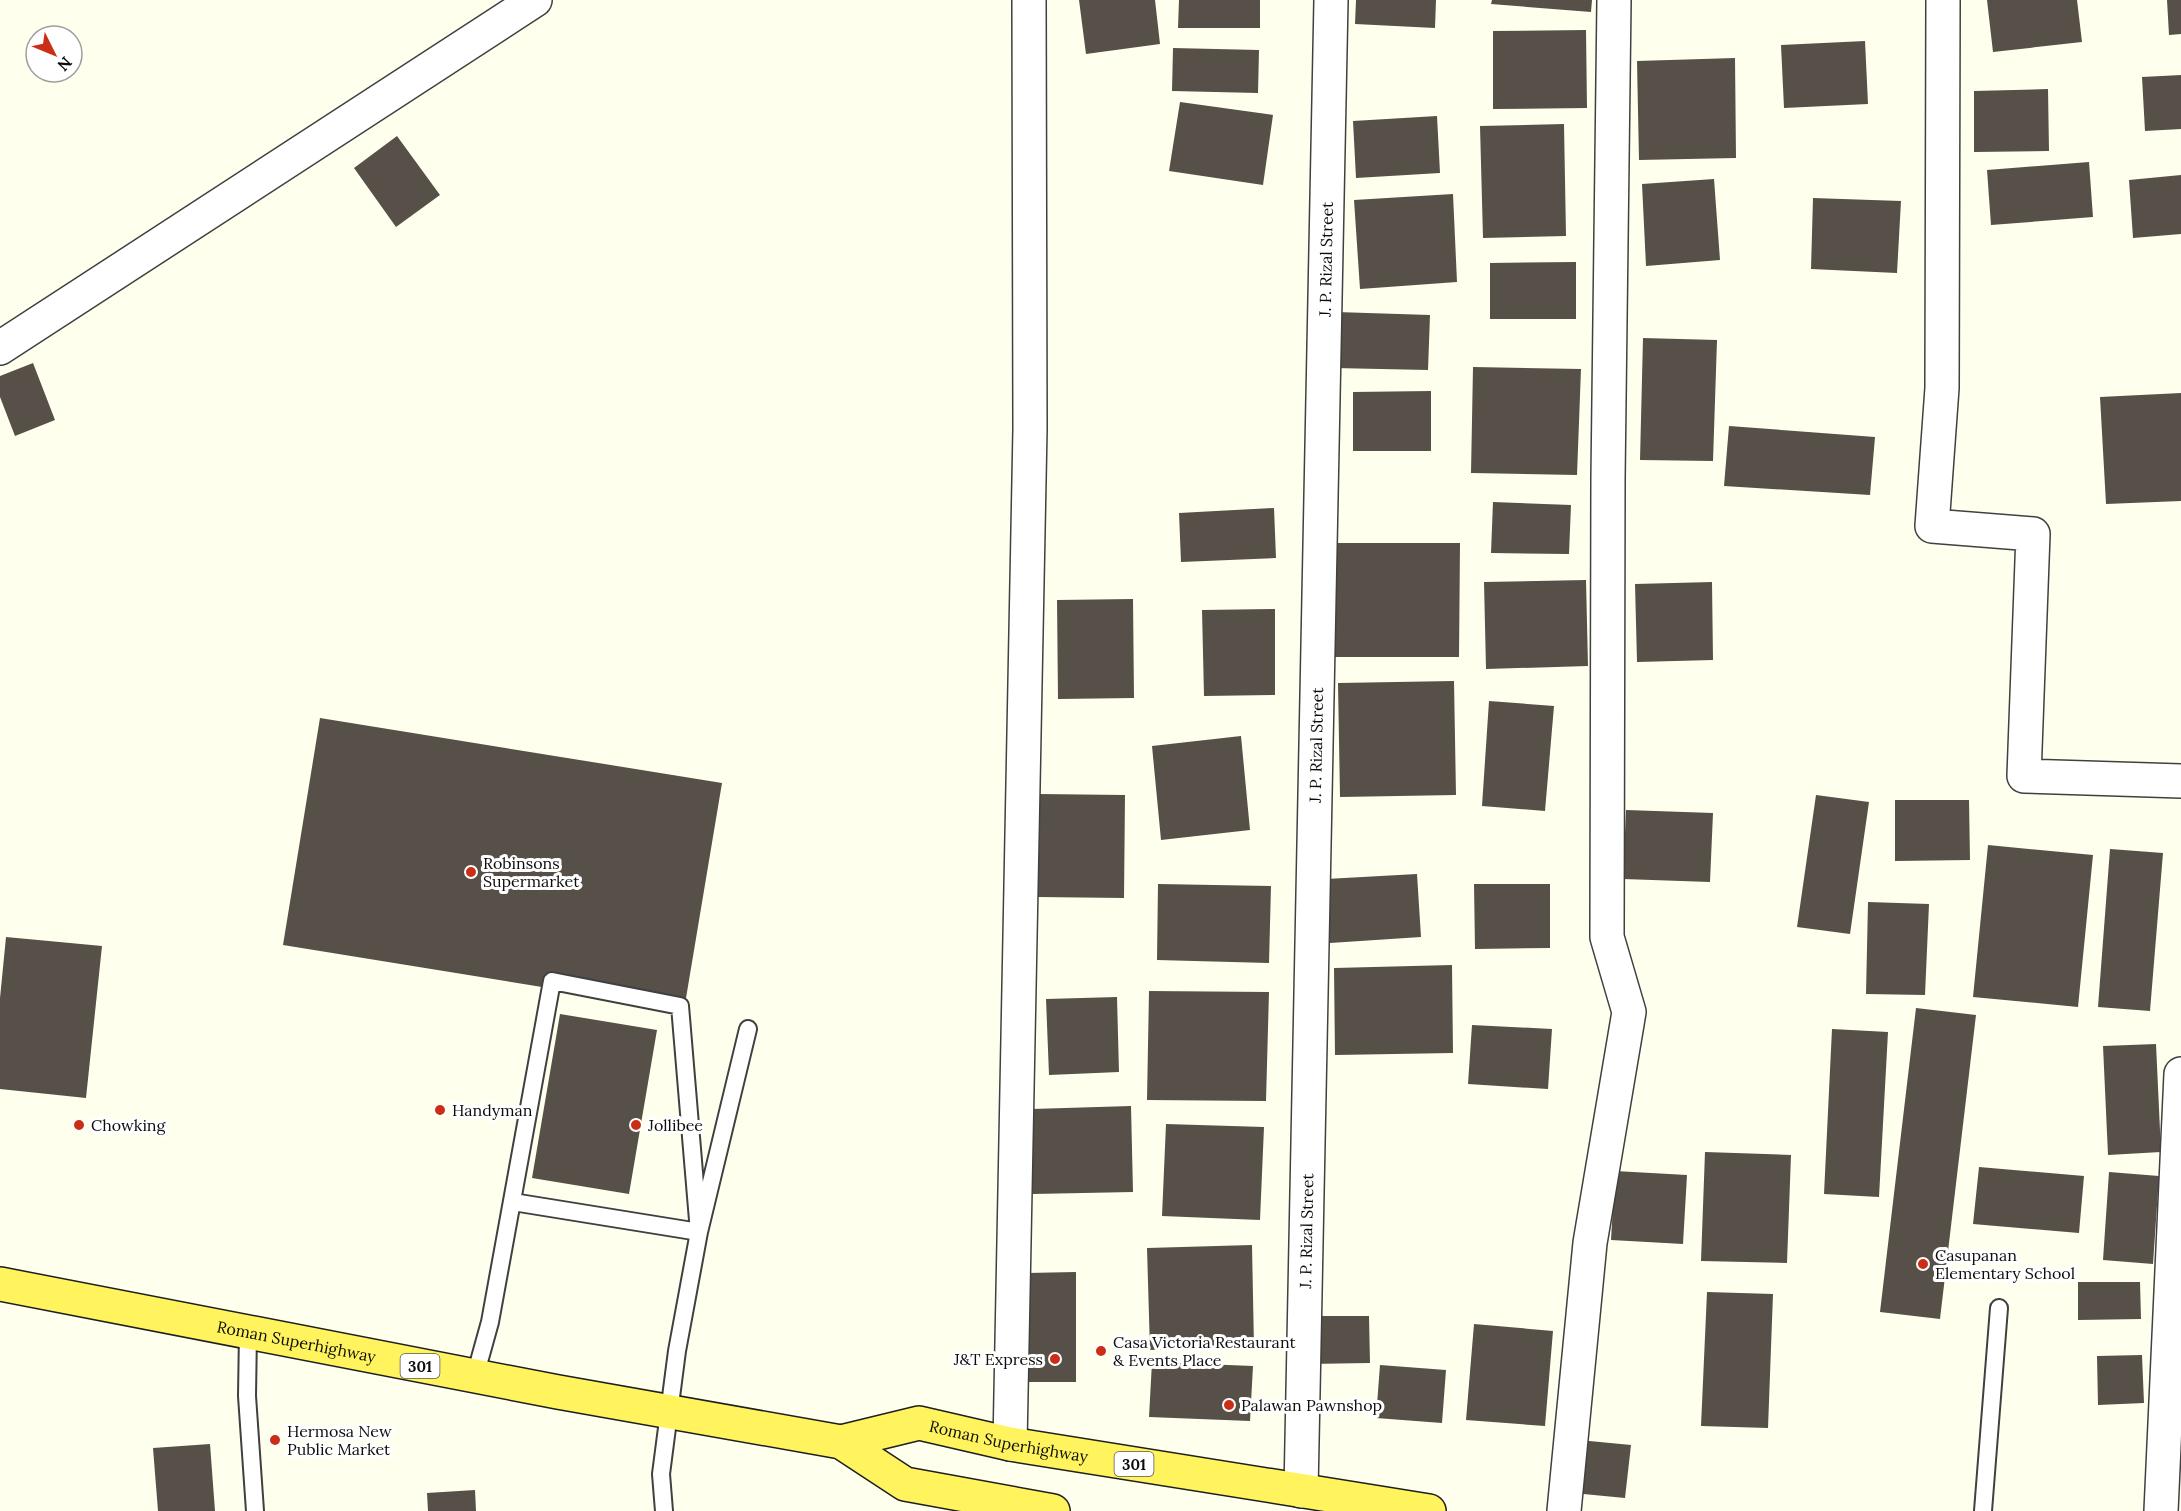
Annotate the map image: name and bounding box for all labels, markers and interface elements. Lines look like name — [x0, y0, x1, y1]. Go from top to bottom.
north arrow — [24, 24, 84, 84]
text: N — [53, 53, 77, 76]
street label: J. P. Rizal Street — [1315, 201, 1337, 318]
street label: J. P. Rizal Street — [1305, 687, 1327, 804]
place label: Robinsons Supermarket — [483, 853, 580, 891]
marker: Robinsons Supermarket — [464, 865, 478, 879]
place label: Handyman — [452, 1100, 533, 1120]
marker: Handyman — [433, 1103, 447, 1117]
place label: Chowking — [91, 1115, 167, 1135]
place label: Jollibee — [647, 1115, 703, 1135]
marker: Chowking — [72, 1118, 86, 1132]
marker: Jollibee — [629, 1118, 643, 1132]
street label: J. P. Rizal Street — [1295, 1172, 1317, 1290]
place label: Casupanan Elementary School — [1935, 1245, 2075, 1283]
marker: Casupanan Elementary School — [1916, 1257, 1930, 1271]
street label: Roman Superhighway — [215, 1316, 378, 1367]
place label: Casa Victoria Restaurant & Events Place — [1113, 1332, 1296, 1370]
marker: Casa Victoria Restaurant & Events Place — [1094, 1344, 1108, 1358]
place label: J&T Express — [953, 1349, 1043, 1369]
marker: J&T Express — [1048, 1352, 1062, 1366]
road number: 301 — [400, 1354, 440, 1378]
place label: Palawan Pawnshop — [1241, 1395, 1382, 1415]
marker: Palawan Pawnshop — [1222, 1398, 1236, 1412]
street label: Roman Superhighway — [927, 1416, 1090, 1466]
place label: Hermosa New Public Market — [287, 1421, 392, 1459]
marker: Hermosa New Public Market — [268, 1433, 282, 1447]
road number: 301 — [1114, 1452, 1154, 1476]

